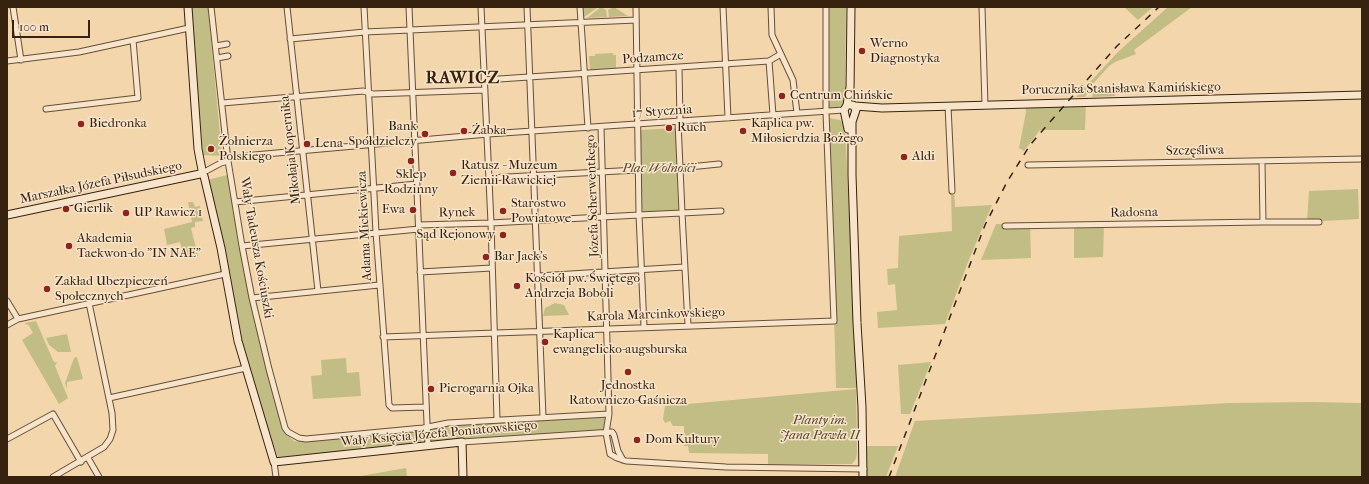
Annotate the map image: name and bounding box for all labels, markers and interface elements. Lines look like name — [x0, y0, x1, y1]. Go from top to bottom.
scale bar — [14, 12, 92, 38]
text: 100 m — [19, 20, 49, 34]
place label: Werno Diagnostyka — [870, 36, 940, 67]
marker: Werno Diagnostyka — [857, 46, 867, 56]
street label: Podzamcze — [622, 48, 684, 68]
district label: RAWICZ — [426, 69, 500, 89]
street label: Porucznika Stanisława Kamińskiego — [1021, 79, 1221, 99]
place label: Centrum Chińskie — [790, 88, 893, 104]
marker: Centrum Chińskie — [777, 91, 787, 101]
street label: Mikołaja Kopernika — [278, 95, 304, 205]
street label: 17 Stycznia — [631, 102, 693, 122]
place label: Biedronka — [89, 116, 147, 132]
place label: Kaplica pw. Miłosierdzia Bożego — [751, 116, 863, 147]
marker: Biedronka — [76, 119, 86, 129]
place label: Bank Spółdzielczy — [348, 119, 417, 150]
place label: Ruch — [677, 120, 707, 136]
place label: Żabka — [472, 123, 506, 139]
marker: Ruch — [664, 123, 674, 133]
marker: Żabka — [459, 126, 469, 136]
marker: Kaplica pw. Miłosierdzia Bożego — [738, 126, 748, 136]
marker: Bank Spółdzielczy — [420, 129, 430, 139]
place label: Żołnierza Polskiego — [219, 134, 273, 165]
street label: Józefa Scherwentkego — [583, 135, 603, 257]
place label: Lena — [315, 136, 343, 152]
marker: Lena — [302, 139, 312, 149]
street label: Szczęśliwa — [1166, 143, 1224, 159]
marker: Żołnierza Polskiego — [206, 144, 216, 154]
place label: Aldi — [912, 149, 935, 165]
marker: Aldi — [899, 152, 909, 162]
marker: Sklep Rodzinny — [406, 156, 416, 166]
street label: Marszałka Józefa Piłsudskiego — [19, 158, 183, 208]
place label: Ratusz - Muzeum Ziemii Rawickiej — [461, 158, 558, 189]
park label: Plac Wolności — [622, 161, 696, 177]
place label: Sklep Rodzinny — [384, 167, 438, 198]
marker: Ratusz - Muzeum Ziemii Rawickiej — [448, 168, 458, 178]
street label: Adama Mickiewicza — [354, 171, 376, 281]
street label: Wały Tadeusza Kościuszki — [236, 176, 276, 320]
place label: Starostwo Powiatowe — [511, 196, 571, 227]
place label: Gierlik — [74, 201, 113, 217]
place label: Ewa — [382, 202, 405, 218]
marker: Gierlik — [61, 204, 71, 214]
place label: UP Rawicz 1 — [134, 205, 202, 221]
marker: Ewa — [408, 205, 418, 215]
street label: Rynek — [439, 205, 475, 221]
street label: Radosna — [1110, 205, 1158, 221]
marker: Starostwo Powiatowe — [498, 206, 508, 216]
marker: UP Rawicz 1 — [121, 208, 131, 218]
place label: Sąd Rejonowy — [417, 227, 495, 243]
marker: Sąd Rejonowy — [498, 230, 508, 240]
place label: Akademia Taekwon-do "IN NAE" — [77, 231, 201, 262]
marker: Akademia Taekwon-do "IN NAE" — [64, 241, 74, 251]
place label: Bar Jack's — [494, 249, 547, 265]
marker: Bar Jack's — [481, 252, 491, 262]
place label: Kościół pw. Świętego Andrzeja Boboli — [525, 271, 640, 302]
place label: Zakład Ubezpieczeń Społecznych — [55, 274, 168, 305]
marker: Kościół pw. Świętego Andrzeja Boboli — [512, 281, 522, 291]
marker: Zakład Ubezpieczeń Społecznych — [42, 284, 52, 294]
street label: Karola Marcinkowskiego — [587, 305, 725, 325]
place label: Kaplica ewangelicko-augsburska — [553, 327, 687, 358]
marker: Kaplica ewangelicko-augsburska — [540, 337, 550, 347]
marker: Jednostka Ratowniczo-Gaśnicza — [623, 367, 633, 377]
place label: Jednostka Ratowniczo-Gaśnicza — [569, 378, 687, 409]
place label: Pierogarnia Ojka — [439, 381, 534, 397]
marker: Pierogarnia Ojka — [426, 384, 436, 394]
park label: Planty im. Jana Pawła II — [780, 413, 860, 444]
street label: Wały Księcia Józefa Poniatowskiego — [340, 418, 538, 450]
place label: Dom Kultury — [645, 432, 720, 448]
marker: Dom Kultury — [632, 435, 642, 445]

